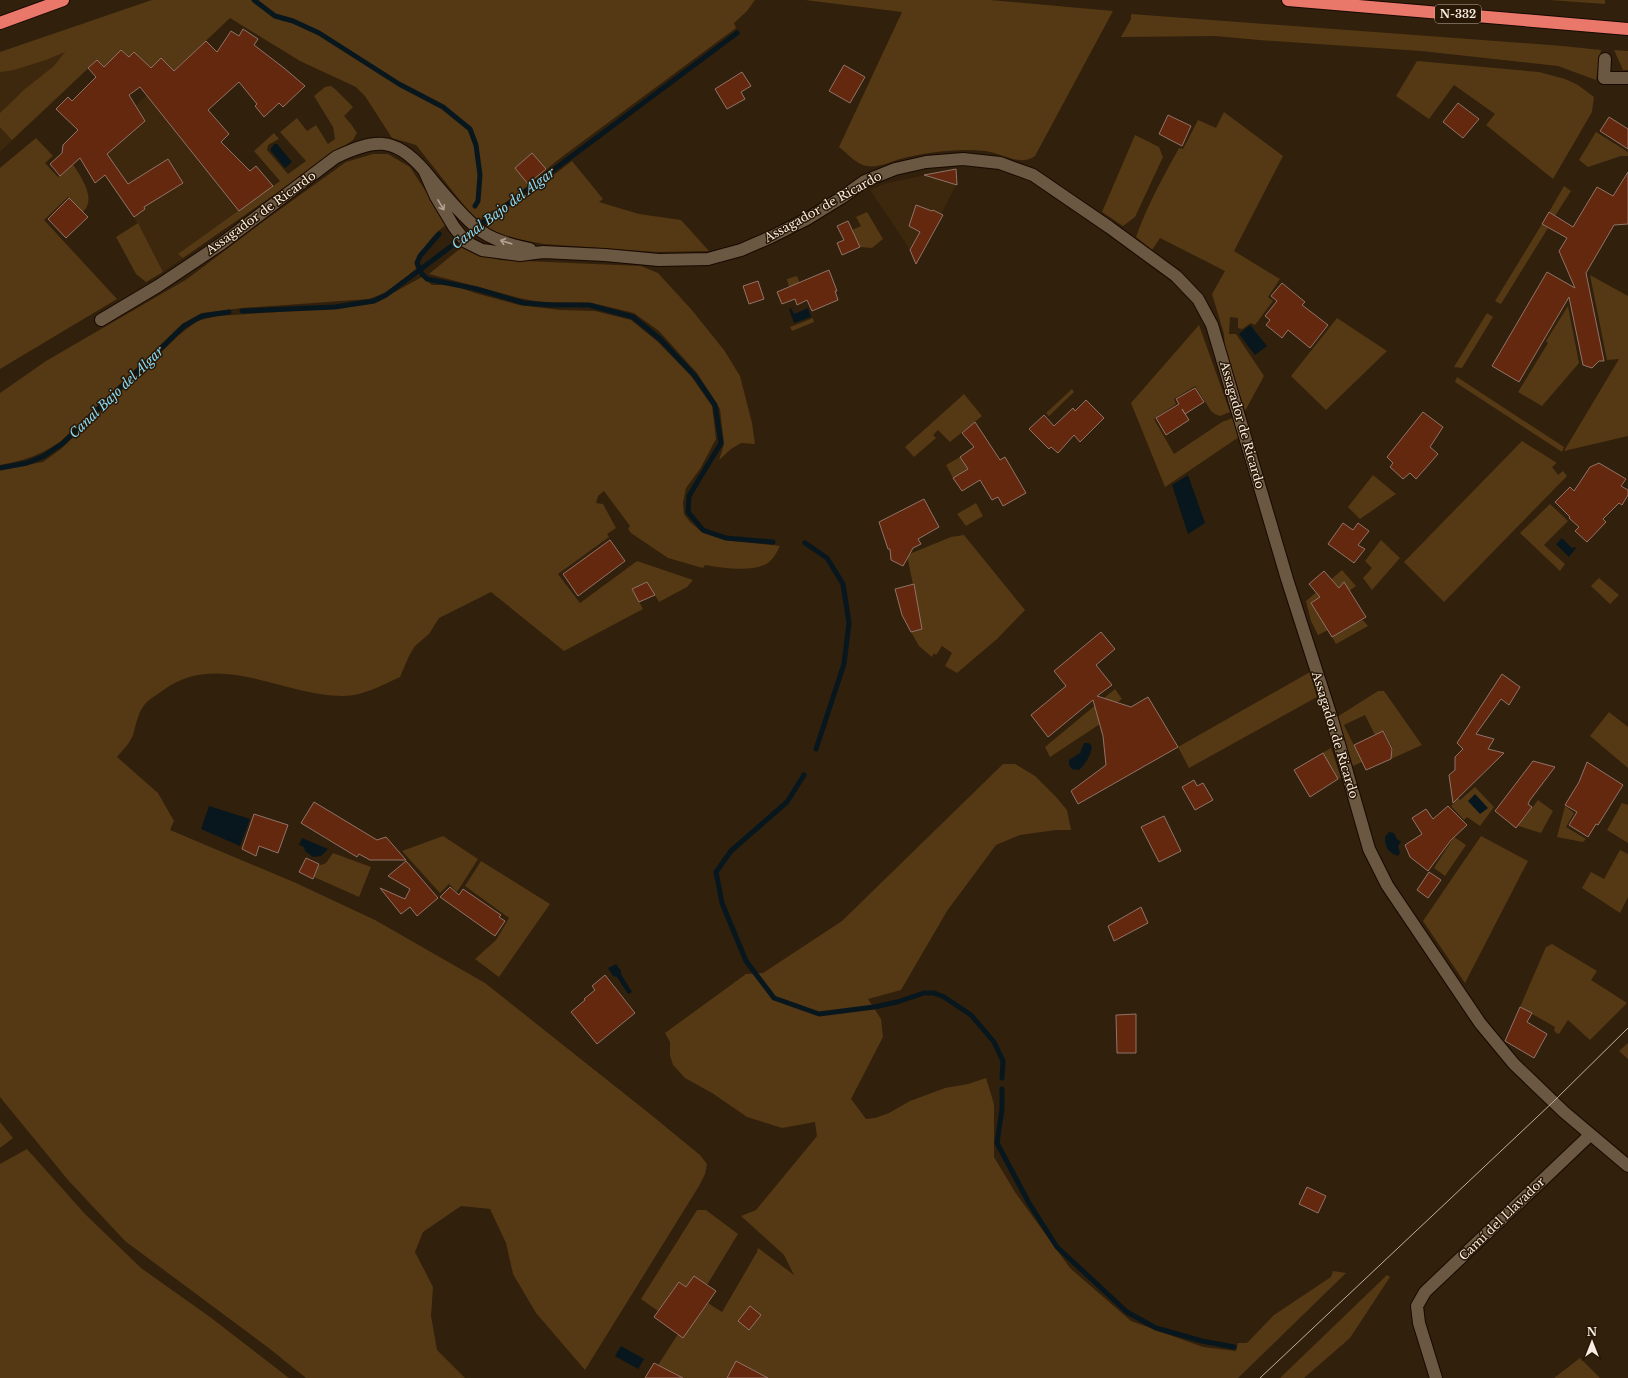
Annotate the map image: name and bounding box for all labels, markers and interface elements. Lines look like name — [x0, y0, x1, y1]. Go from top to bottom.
road number: N-332 — [1435, 5, 1481, 23]
water label: Canal Bajo del Algar — [448, 163, 559, 253]
street label: Assagador de Ricardo — [202, 168, 319, 258]
street label: Assagador de Ricardo — [760, 168, 884, 246]
one-way arrow — [437, 199, 445, 211]
one-way arrow — [500, 238, 512, 246]
water label: Canal Bajo del Algar — [65, 342, 168, 442]
street label: Assagador de Ricardo — [1217, 358, 1268, 491]
street label: Assagador de Ricardo — [1309, 669, 1362, 800]
street label: Camí del Llavador — [1456, 1174, 1548, 1263]
north arrow — [1572, 1322, 1612, 1362]
text: N — [1587, 1325, 1598, 1339]

